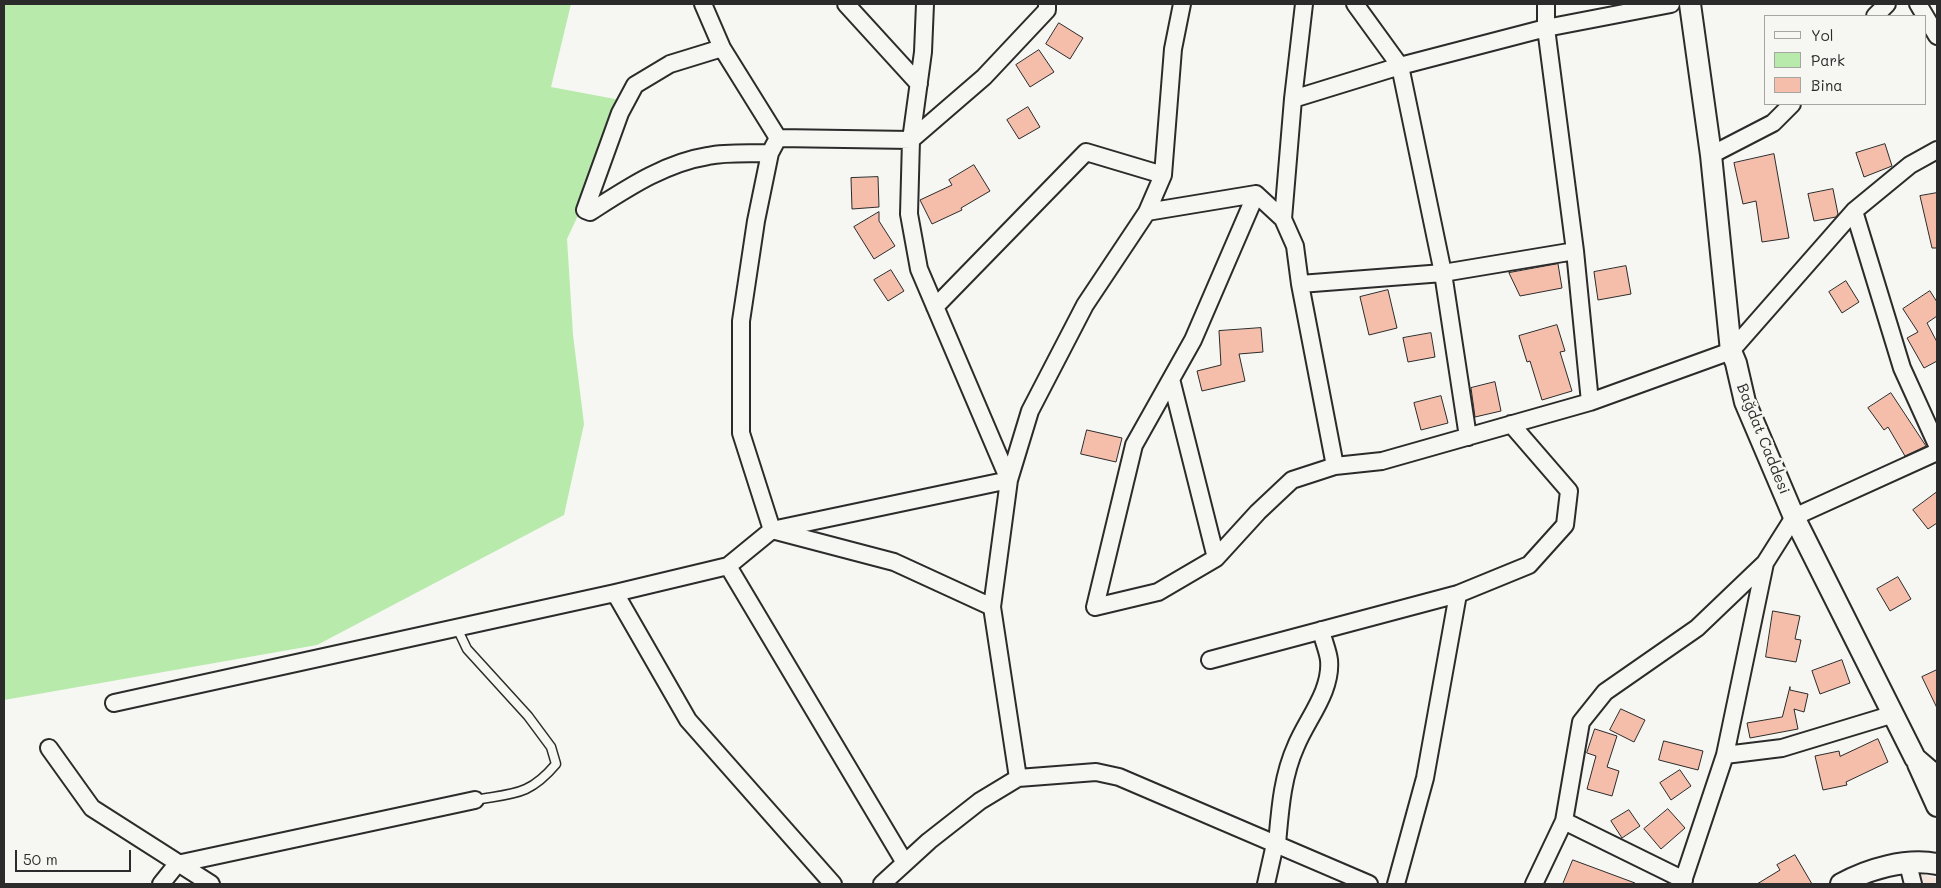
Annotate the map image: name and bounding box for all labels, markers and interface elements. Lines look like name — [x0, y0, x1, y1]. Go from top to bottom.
legend — [1764, 15, 1926, 105]
text: Yol — [1811, 25, 1834, 45]
text: Park — [1811, 50, 1845, 70]
text: Bina — [1811, 75, 1843, 95]
street label: Bağdat Caddesi — [1733, 381, 1793, 497]
scale bar — [18, 840, 134, 872]
text: 50 m — [23, 849, 58, 869]

